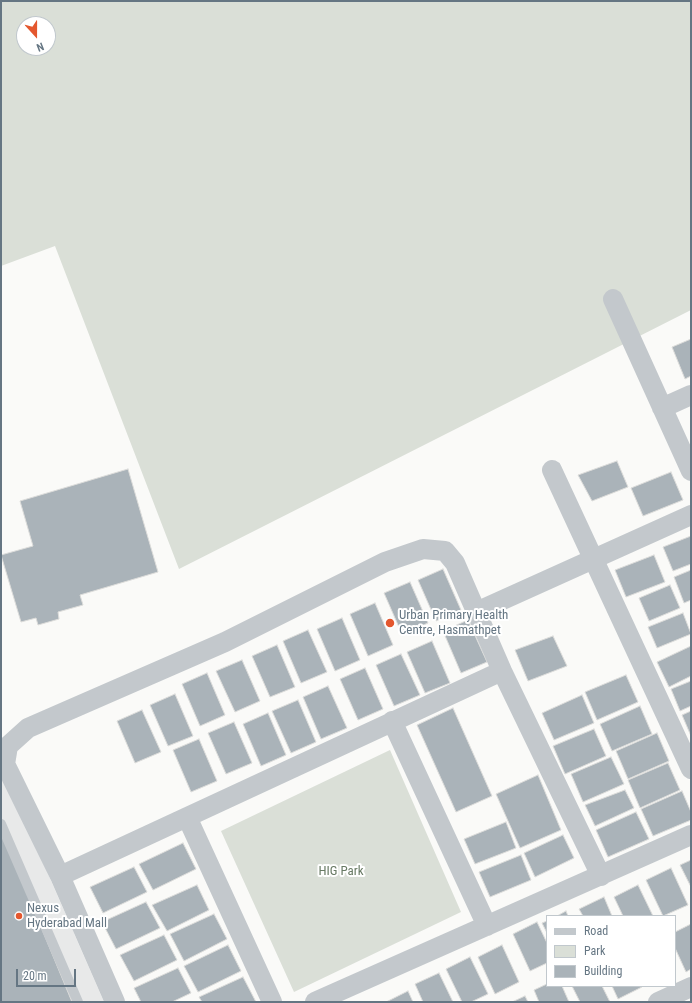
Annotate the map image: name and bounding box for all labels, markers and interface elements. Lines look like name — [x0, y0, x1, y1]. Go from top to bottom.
north arrow — [16, 16, 56, 56]
text: N — [35, 39, 46, 54]
place label: Urban Primary Health Centre, Hasmathpet — [399, 608, 508, 639]
marker: Urban Primary Health Centre, Hasmathpet — [384, 617, 396, 629]
park label: HIG Park — [318, 864, 364, 880]
place label: Nexus Hyderabad Mall — [27, 901, 107, 932]
marker: Nexus Hyderabad Mall — [14, 911, 24, 921]
legend — [546, 915, 676, 987]
text: Road — [584, 924, 608, 938]
text: Park — [584, 944, 605, 958]
scale bar — [18, 961, 78, 987]
text: Building — [584, 964, 622, 978]
text: 20 m — [23, 969, 47, 983]

